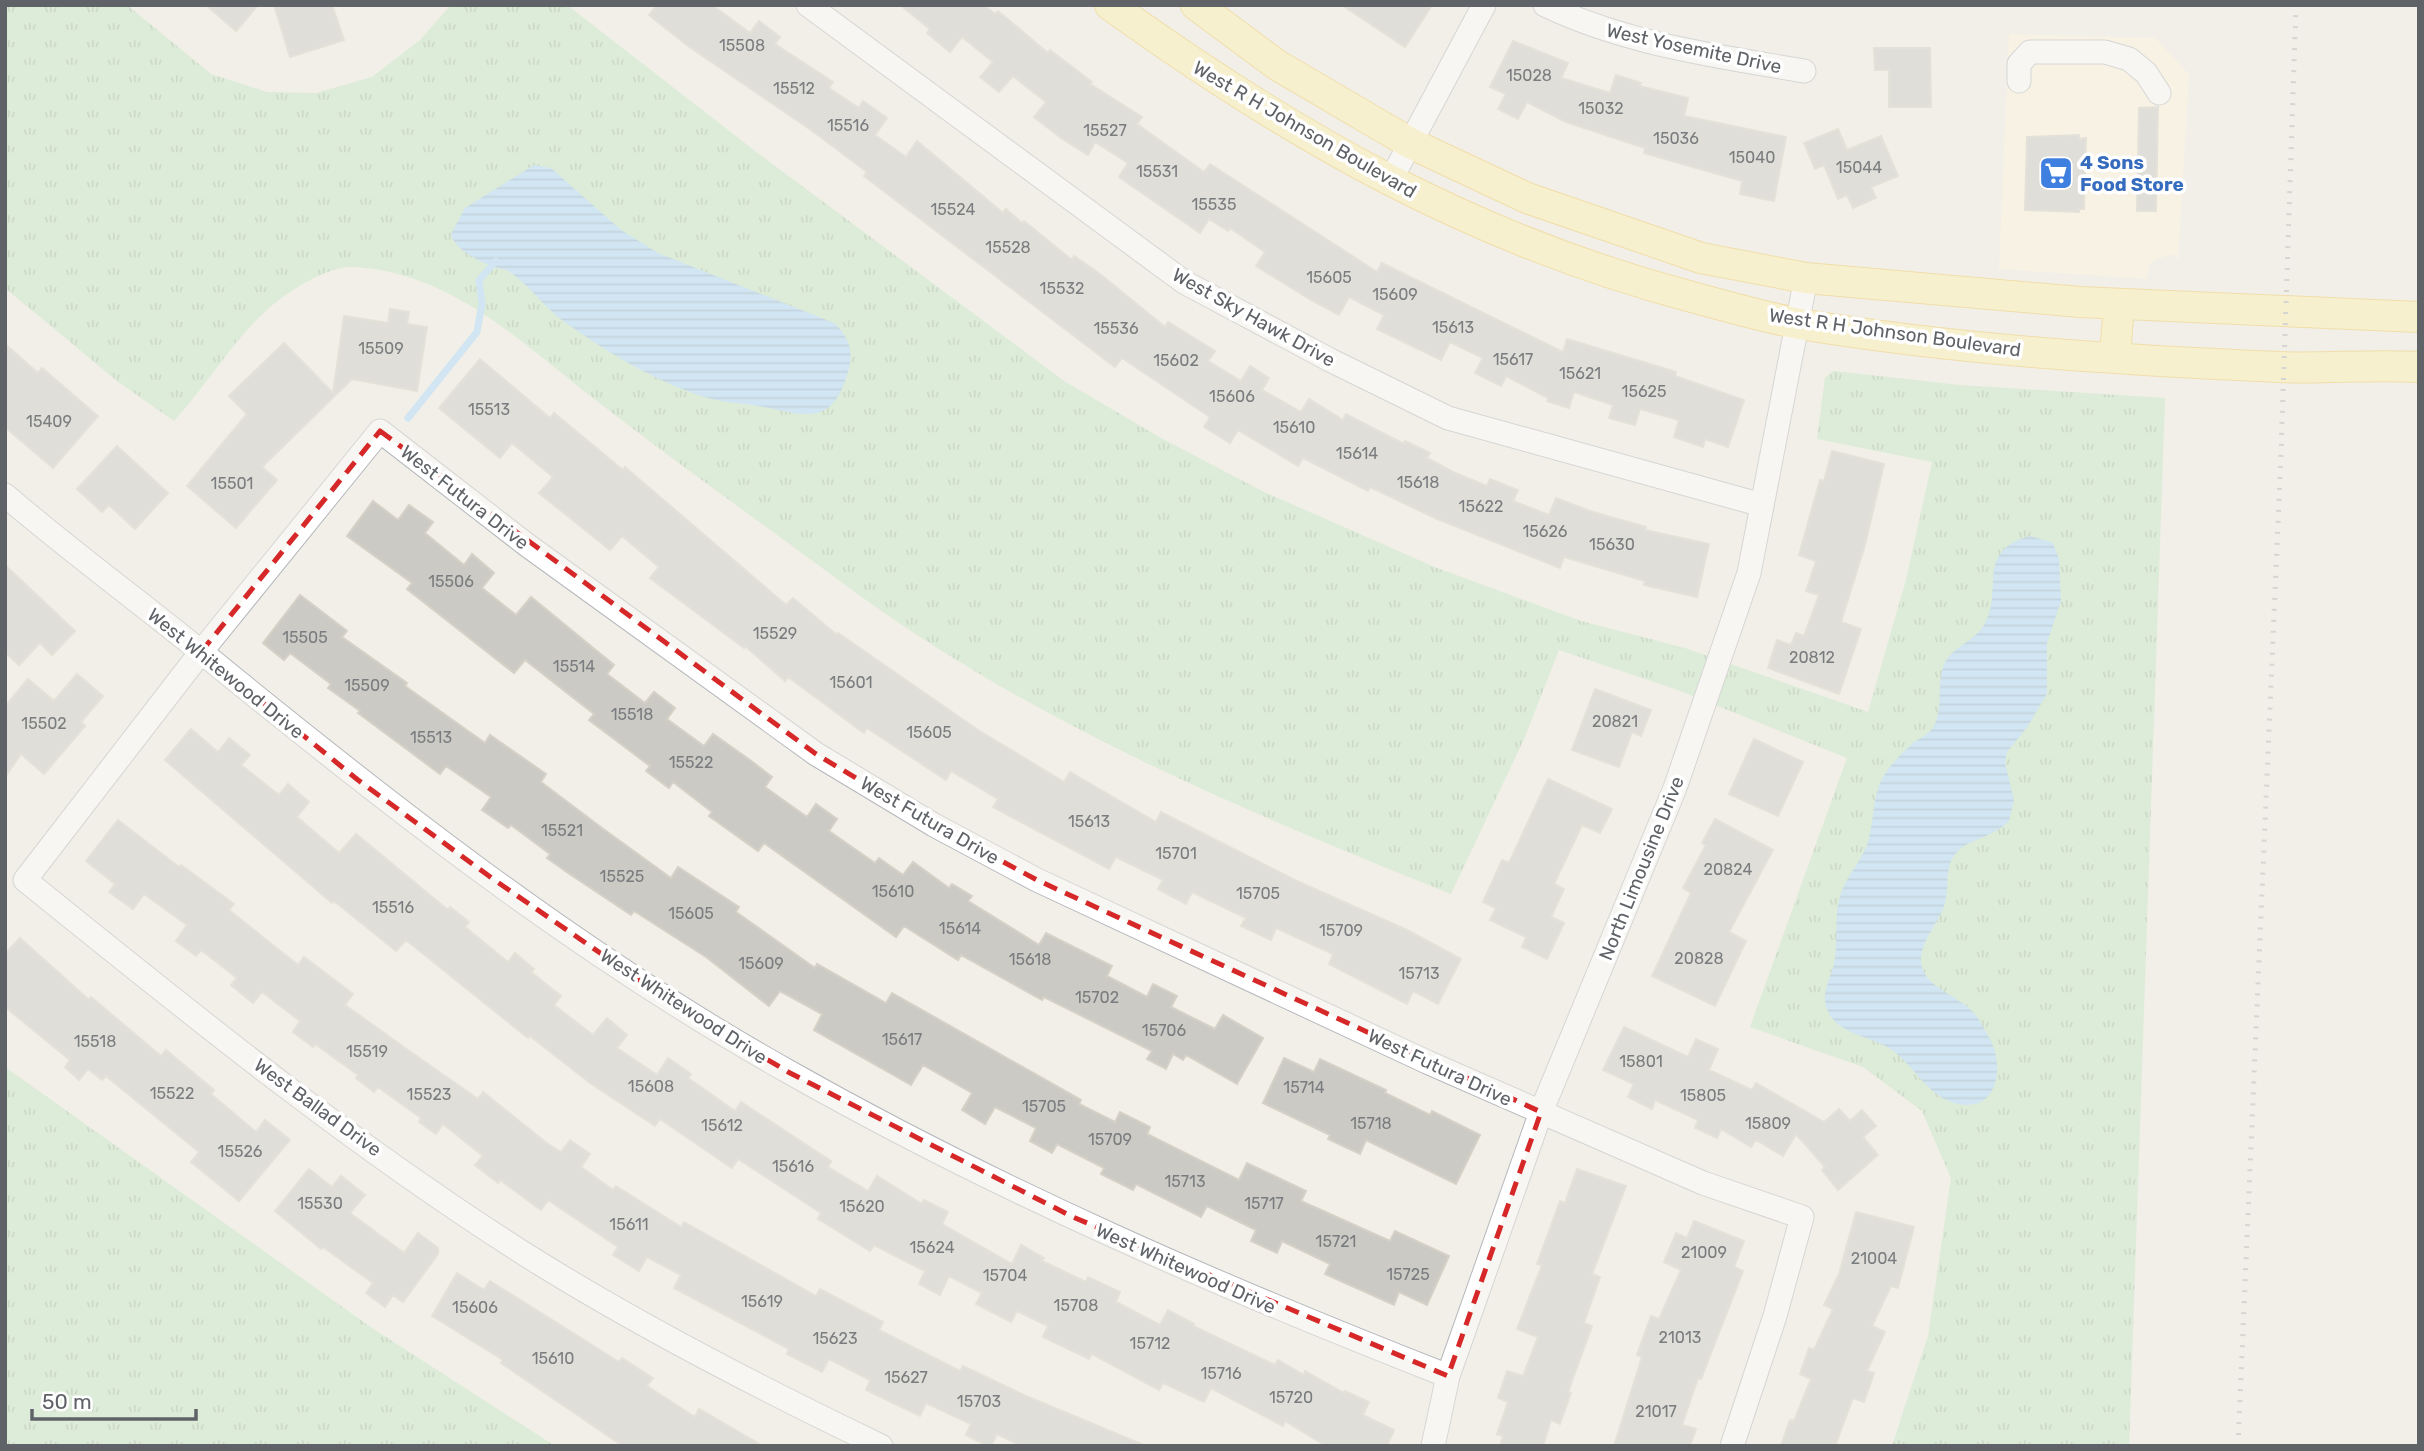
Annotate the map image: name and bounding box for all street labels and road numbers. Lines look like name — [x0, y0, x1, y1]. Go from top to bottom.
street label: West Yosemite Drive — [1604, 19, 1784, 78]
street label: West R H Johnson Boulevard — [1189, 56, 1421, 203]
street label: West Sky Hawk Drive — [1168, 263, 1339, 372]
street label: West R H Johnson Boulevard — [1767, 303, 2022, 362]
street label: West Futura Drive — [396, 440, 533, 555]
street label: West Whitewood Drive — [143, 603, 309, 744]
street label: West Futura Drive — [856, 771, 1003, 869]
street label: North Limousine Drive — [1594, 773, 1689, 964]
street label: West Whitewood Drive — [596, 944, 772, 1069]
street label: West Futura Drive — [1364, 1024, 1516, 1111]
street label: West Ballad Drive — [250, 1053, 386, 1161]
street label: West Whitewood Drive — [1092, 1218, 1279, 1319]

